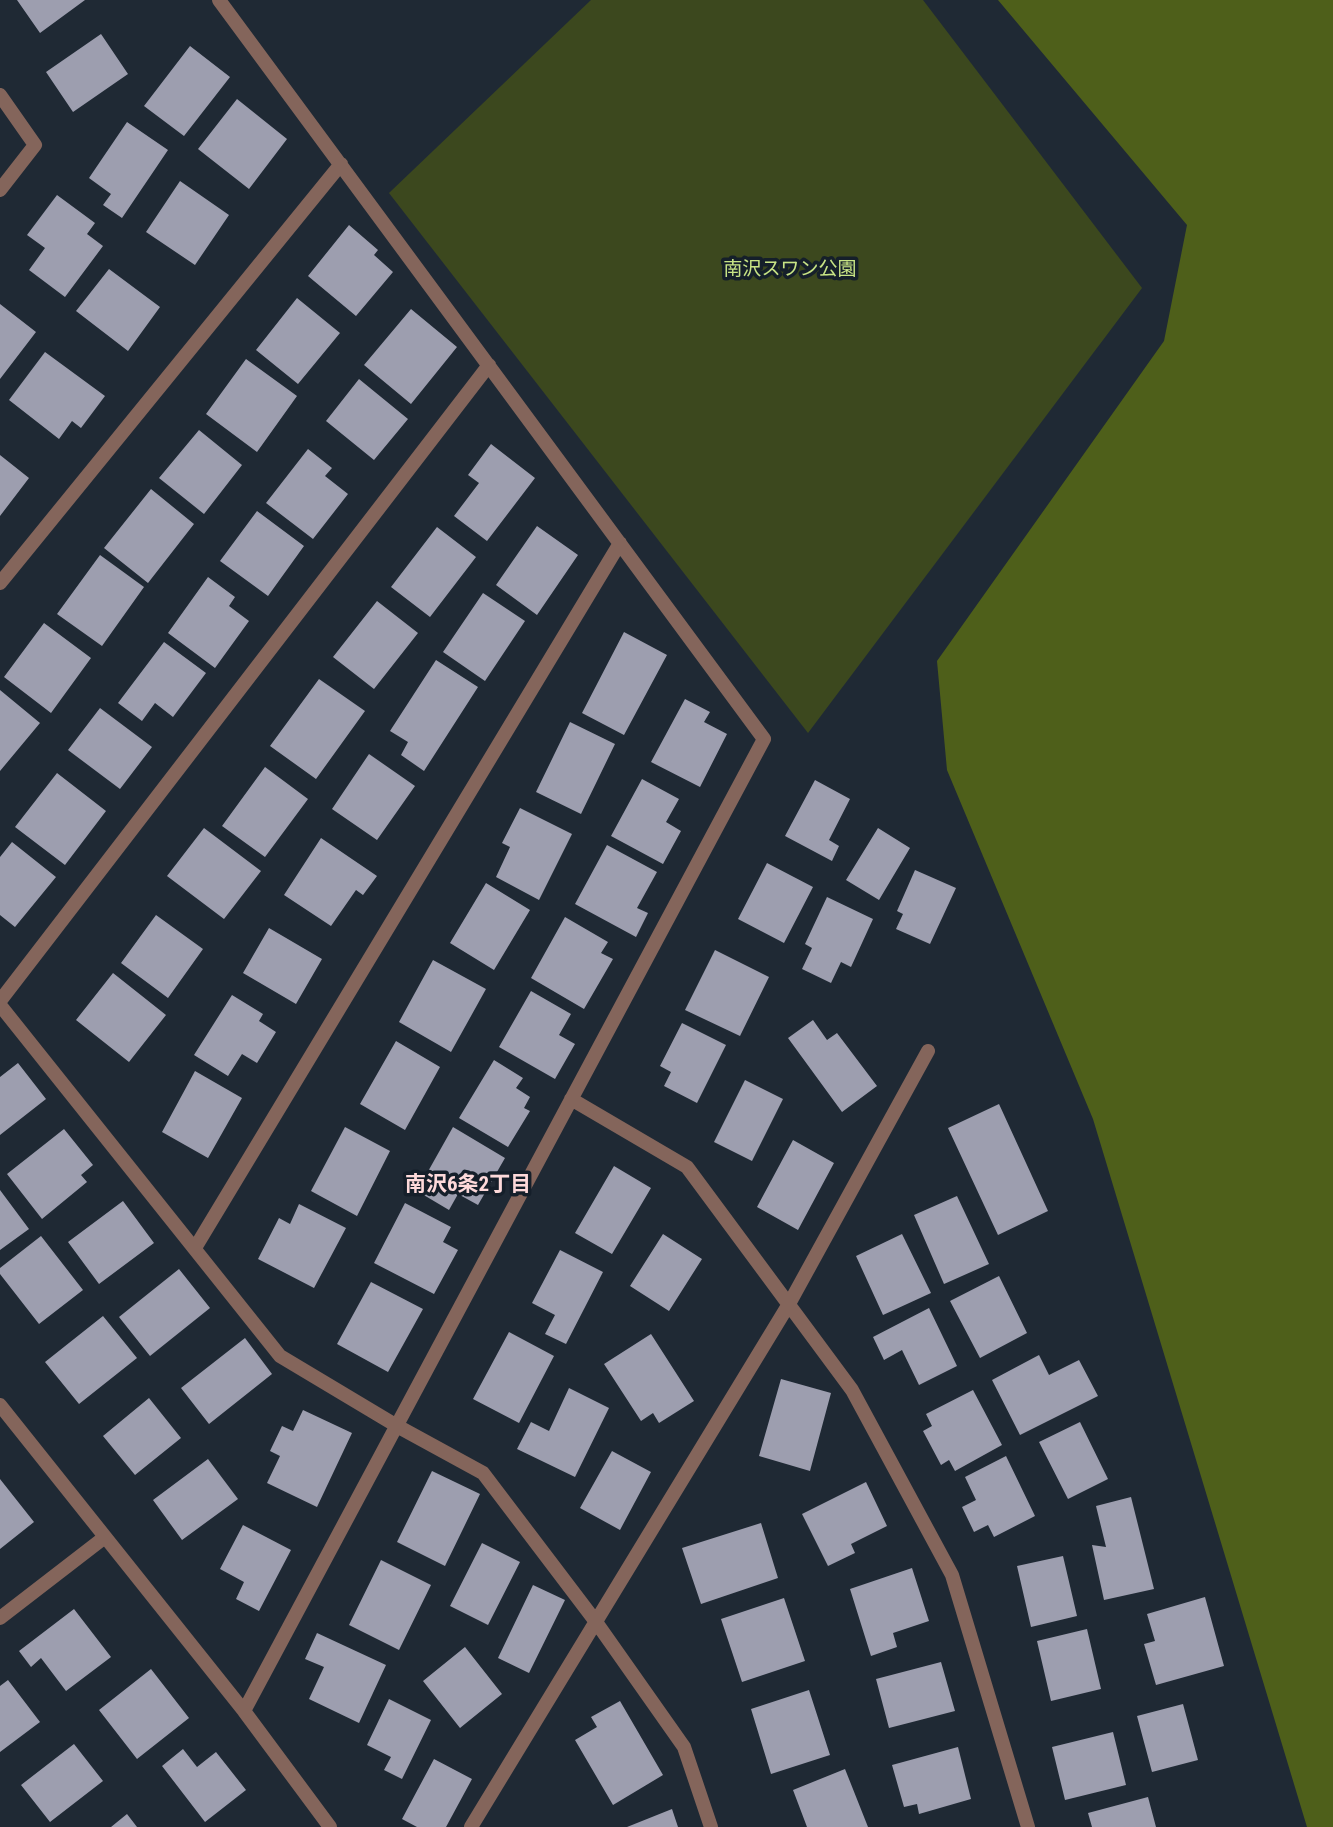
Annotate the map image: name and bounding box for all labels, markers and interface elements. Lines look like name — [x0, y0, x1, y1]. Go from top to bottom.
park label: 南沢スワン公園 — [724, 259, 856, 281]
district label: 南沢6条2丁目 — [405, 1173, 531, 1199]

